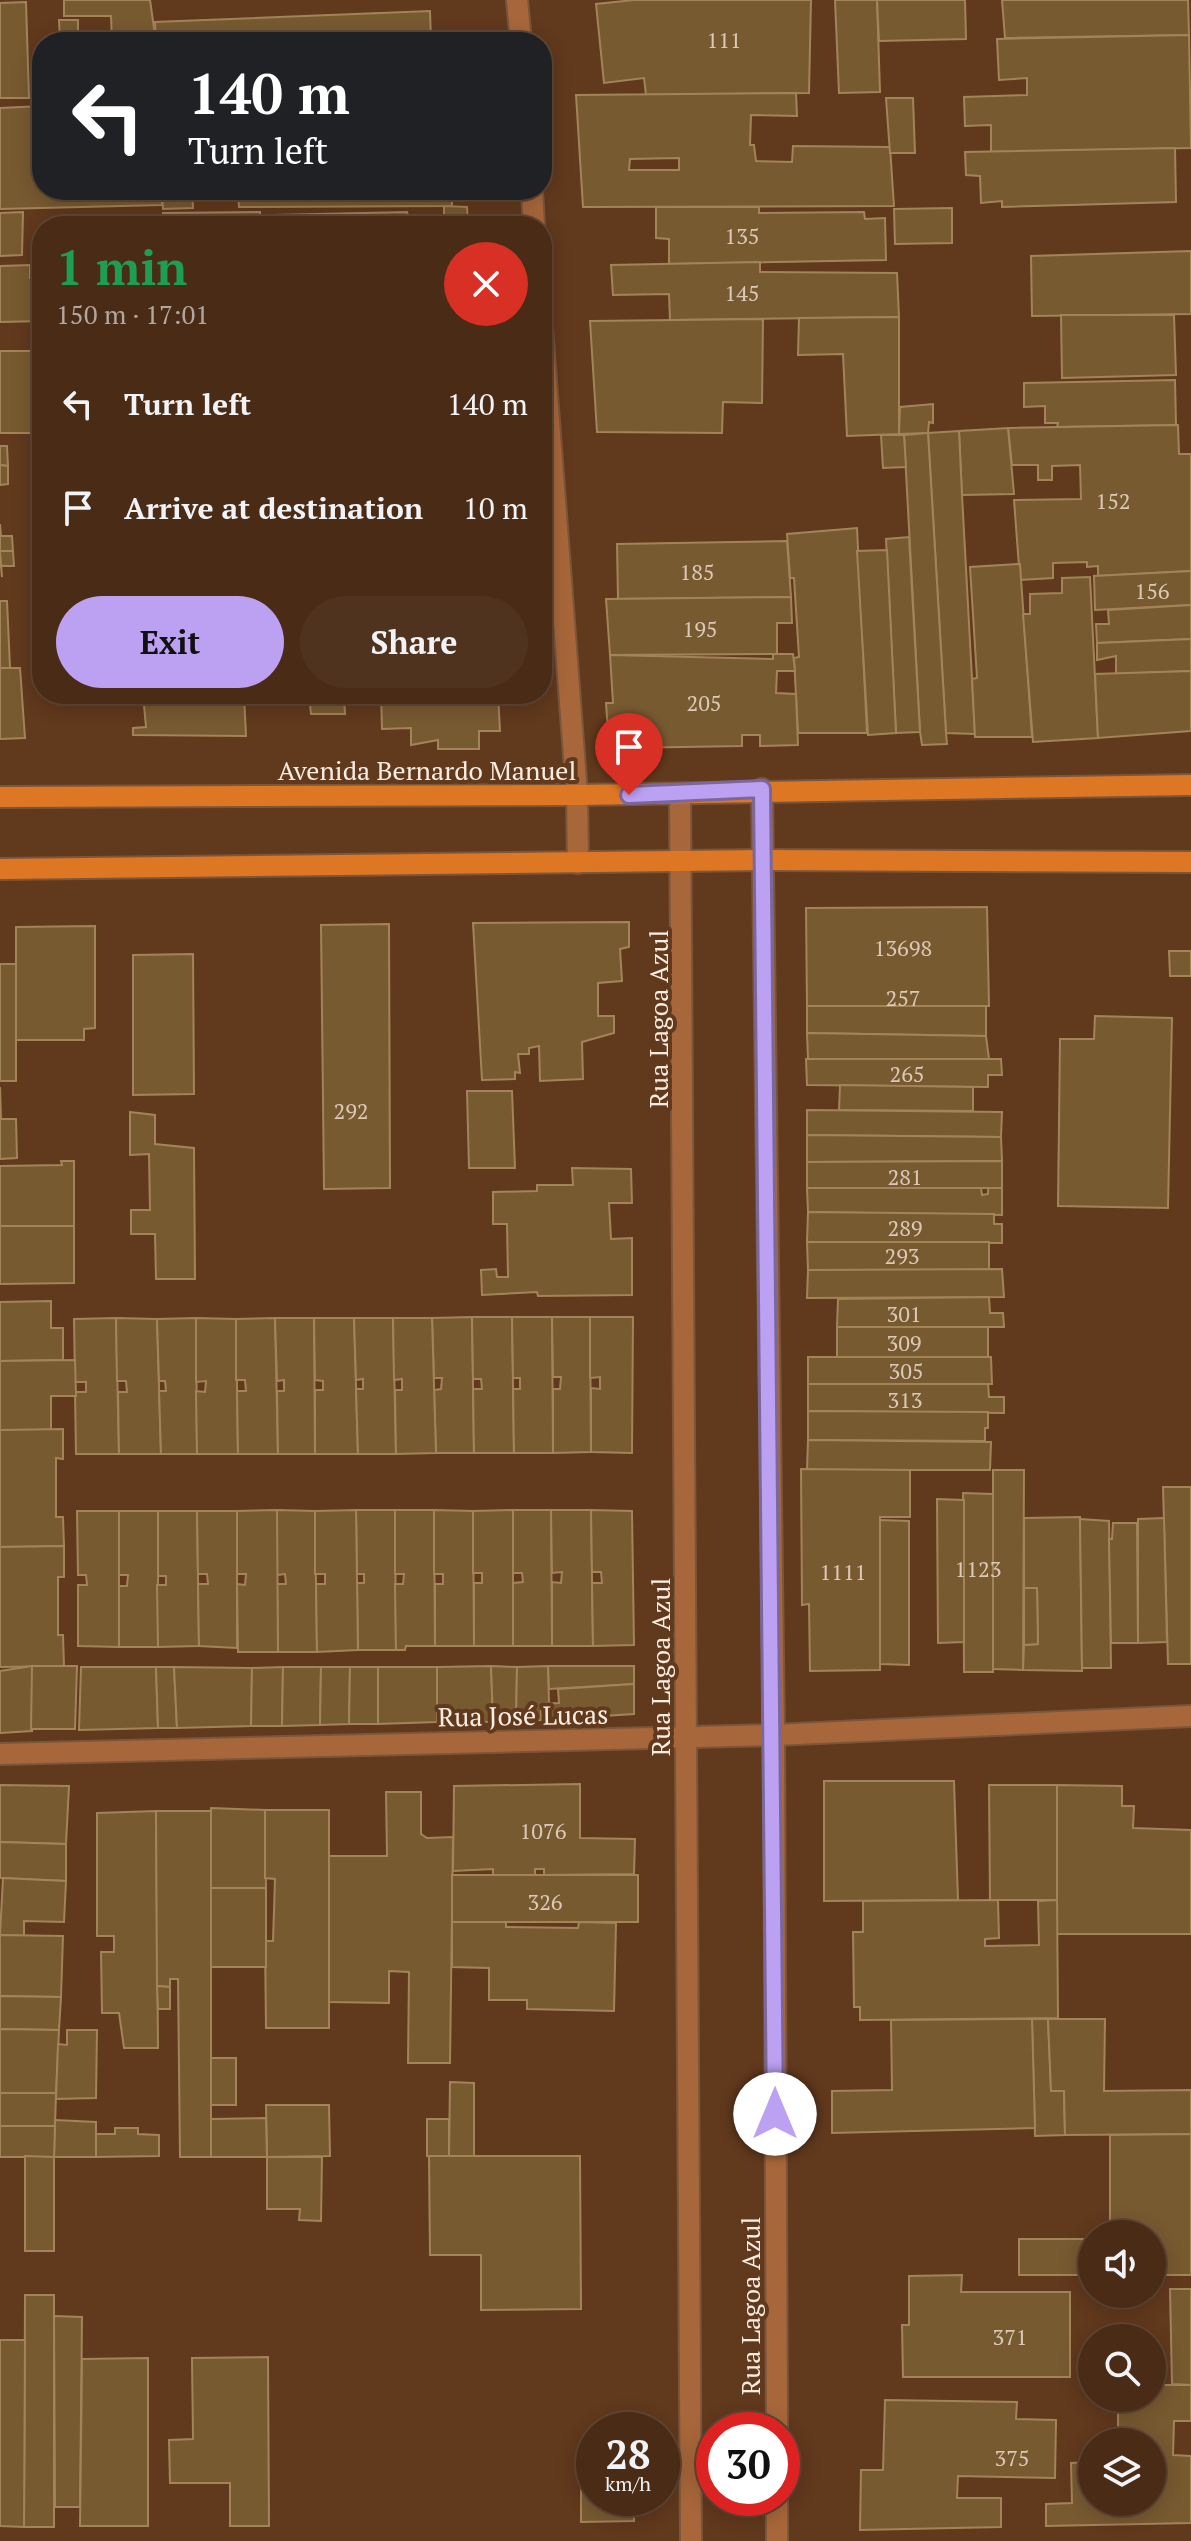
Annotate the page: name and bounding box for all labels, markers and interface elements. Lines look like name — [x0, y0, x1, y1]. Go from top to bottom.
house number: 111 — [706, 25, 742, 54]
text: 140 m — [188, 56, 350, 130]
icon: left — [56, 64, 160, 168]
text: Turn left — [188, 127, 328, 174]
house number: 135 — [724, 221, 760, 250]
text: 1 min — [56, 235, 187, 299]
button: close — [444, 242, 528, 326]
house number: 145 — [724, 278, 760, 307]
text: 150 m · 17:01 — [56, 297, 209, 331]
icon: left — [56, 382, 100, 426]
text: Turn left — [124, 384, 251, 424]
text: 140 m — [447, 384, 528, 424]
icon: arrive — [56, 486, 100, 530]
house number: 152 — [1095, 486, 1131, 515]
text: Arrive at destination — [124, 488, 423, 528]
text: 10 m — [463, 488, 528, 528]
house number: 185 — [679, 557, 715, 586]
house number: 156 — [1134, 576, 1170, 605]
button: Exit — [56, 596, 284, 688]
button: Share — [300, 596, 528, 688]
house number: 195 — [682, 614, 718, 643]
house number: 205 — [686, 688, 722, 717]
pin — [595, 713, 663, 795]
icon: arrive — [607, 725, 651, 769]
street label: Avenida Bernardo Manuel — [278, 753, 576, 787]
street label: Rua Lagoa Azul — [641, 930, 675, 1108]
house number: 13698 — [874, 933, 932, 962]
house number: 257 — [885, 983, 921, 1012]
house number: 265 — [889, 1059, 925, 1088]
house number: 292 — [333, 1096, 369, 1125]
house number: 281 — [887, 1162, 923, 1191]
house number: 289 — [887, 1213, 923, 1242]
house number: 293 — [884, 1241, 920, 1270]
house number: 301 — [886, 1299, 922, 1328]
house number: 309 — [886, 1328, 922, 1357]
house number: 305 — [888, 1356, 924, 1385]
house number: 313 — [887, 1385, 923, 1414]
house number: 1123 — [955, 1554, 1001, 1583]
house number: 1111 — [820, 1557, 866, 1586]
street label: Rua Lagoa Azul — [643, 1578, 677, 1756]
street label: Rua José Lucas — [437, 1697, 609, 1733]
house number: 1076 — [520, 1816, 567, 1845]
house number: 326 — [527, 1887, 563, 1916]
position arrow — [733, 2072, 817, 2156]
street label: Rua Lagoa Azul — [733, 2217, 767, 2395]
map controls — [1078, 2220, 1166, 2516]
button: sound — [1078, 2220, 1166, 2308]
house number: 371 — [992, 2322, 1028, 2351]
button: search — [1078, 2324, 1166, 2412]
speed limit sign: 30 — [696, 2412, 800, 2516]
text: 28 — [605, 2427, 651, 2480]
button: layers — [1078, 2428, 1166, 2516]
house number: 375 — [994, 2443, 1030, 2472]
text: km/h — [605, 2470, 651, 2497]

